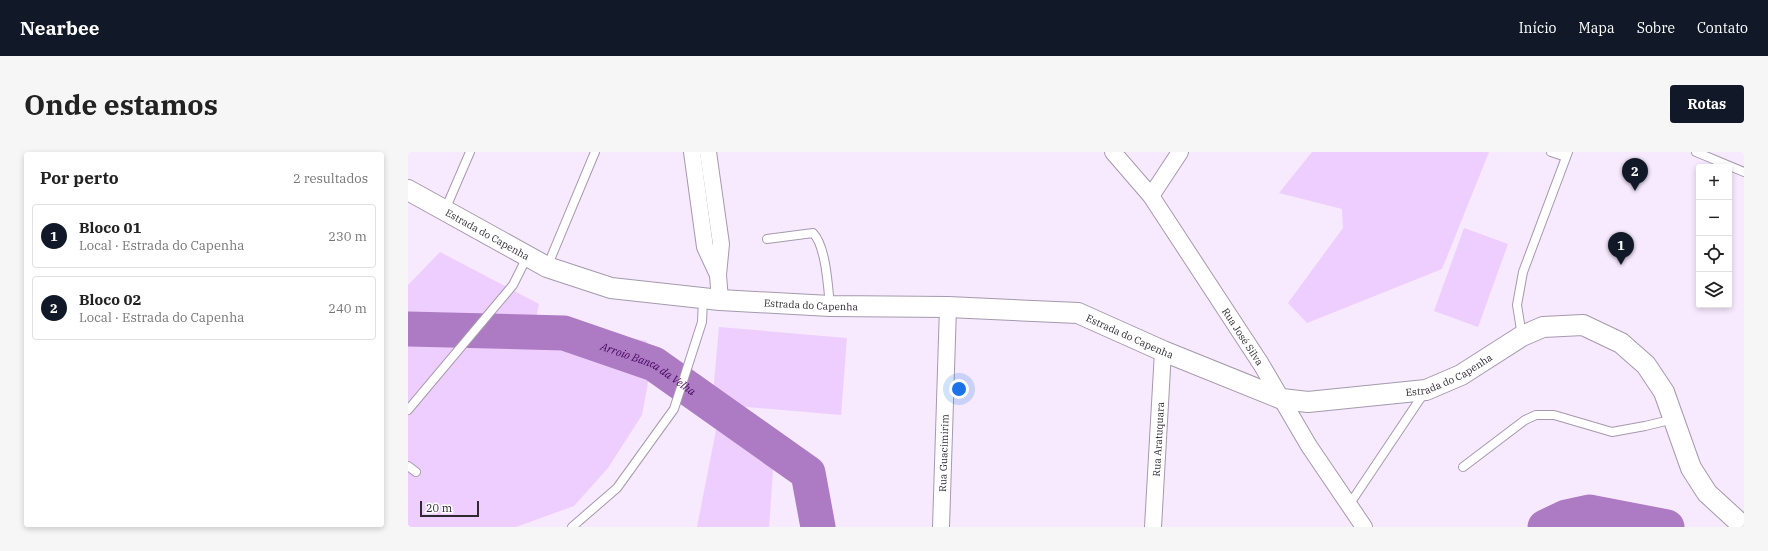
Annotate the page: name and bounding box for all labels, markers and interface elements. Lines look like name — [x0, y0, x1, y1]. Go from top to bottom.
text: Nearbee — [20, 16, 99, 40]
text: Início — [1519, 19, 1556, 37]
text: Mapa — [1578, 19, 1615, 37]
text: Sobre — [1637, 19, 1675, 37]
text: Contato — [1697, 19, 1748, 37]
button: Rotas — [1670, 85, 1744, 123]
text: Onde estamos — [24, 86, 218, 123]
pin: 2 — [1622, 158, 1648, 191]
map controls — [1696, 164, 1732, 308]
button: + — [1696, 164, 1732, 200]
text: Por perto — [40, 167, 119, 189]
text: 2 resultados — [293, 170, 368, 187]
button: − — [1696, 200, 1732, 236]
street label: Estrada do Capenha — [443, 206, 532, 263]
text: Bloco 01 — [79, 218, 142, 237]
text: 1 — [50, 228, 58, 245]
text: 230 m — [328, 228, 367, 245]
pin: 1 — [1608, 232, 1634, 265]
button: locate — [1696, 236, 1732, 272]
text: Local · Estrada do Capenha — [79, 237, 244, 254]
button: layers — [1696, 272, 1732, 308]
text: Bloco 02 — [79, 290, 142, 309]
street label: Estrada do Capenha — [764, 296, 859, 313]
text: 2 — [50, 300, 58, 317]
text: 240 m — [328, 300, 367, 317]
street label: Rua José Silva — [1219, 305, 1266, 368]
text: Local · Estrada do Capenha — [79, 309, 244, 326]
street label: Estrada do Capenha — [1084, 311, 1176, 362]
water label: Arroio Banca da Velha — [598, 339, 699, 398]
street label: Estrada do Capenha — [1405, 350, 1495, 399]
your location — [949, 379, 969, 399]
street label: Rua Aratuquara — [1150, 401, 1167, 477]
street label: Rua Guacimirim — [936, 414, 952, 492]
scale bar — [420, 499, 479, 518]
text: 20 m — [426, 501, 452, 515]

